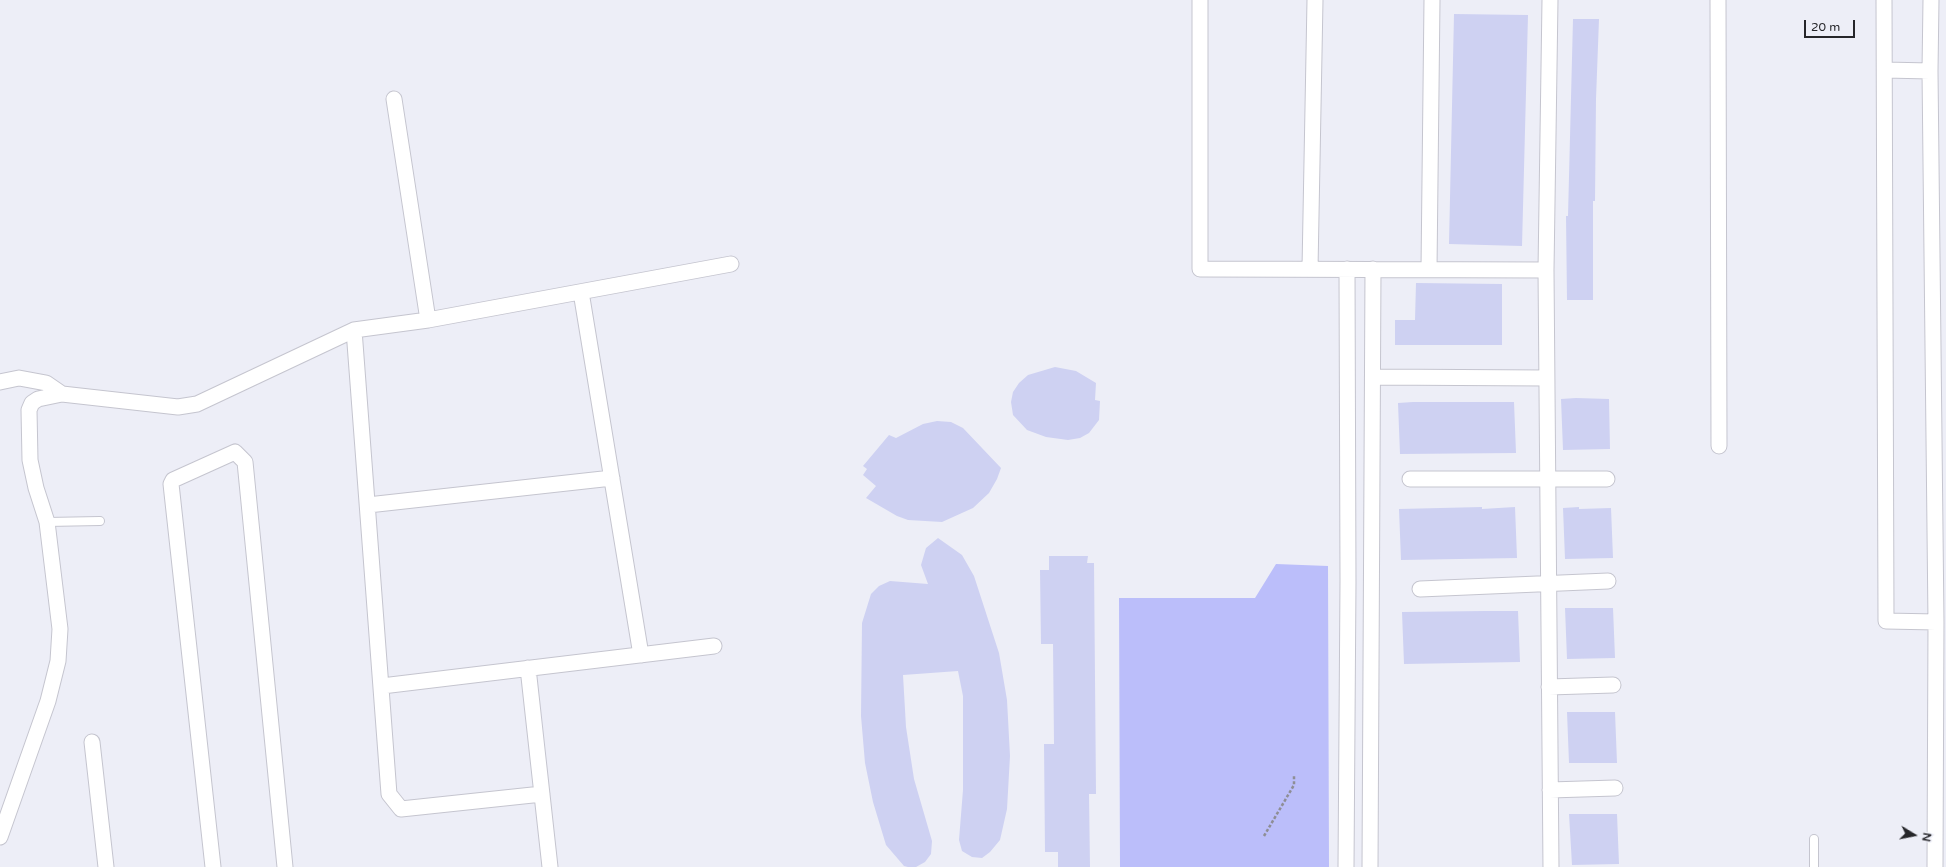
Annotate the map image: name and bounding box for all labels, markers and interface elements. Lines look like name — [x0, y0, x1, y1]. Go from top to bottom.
scale bar — [1806, 12, 1857, 38]
text: 20 m — [1811, 20, 1840, 34]
north arrow — [1894, 815, 1934, 855]
text: N — [1919, 832, 1933, 843]

